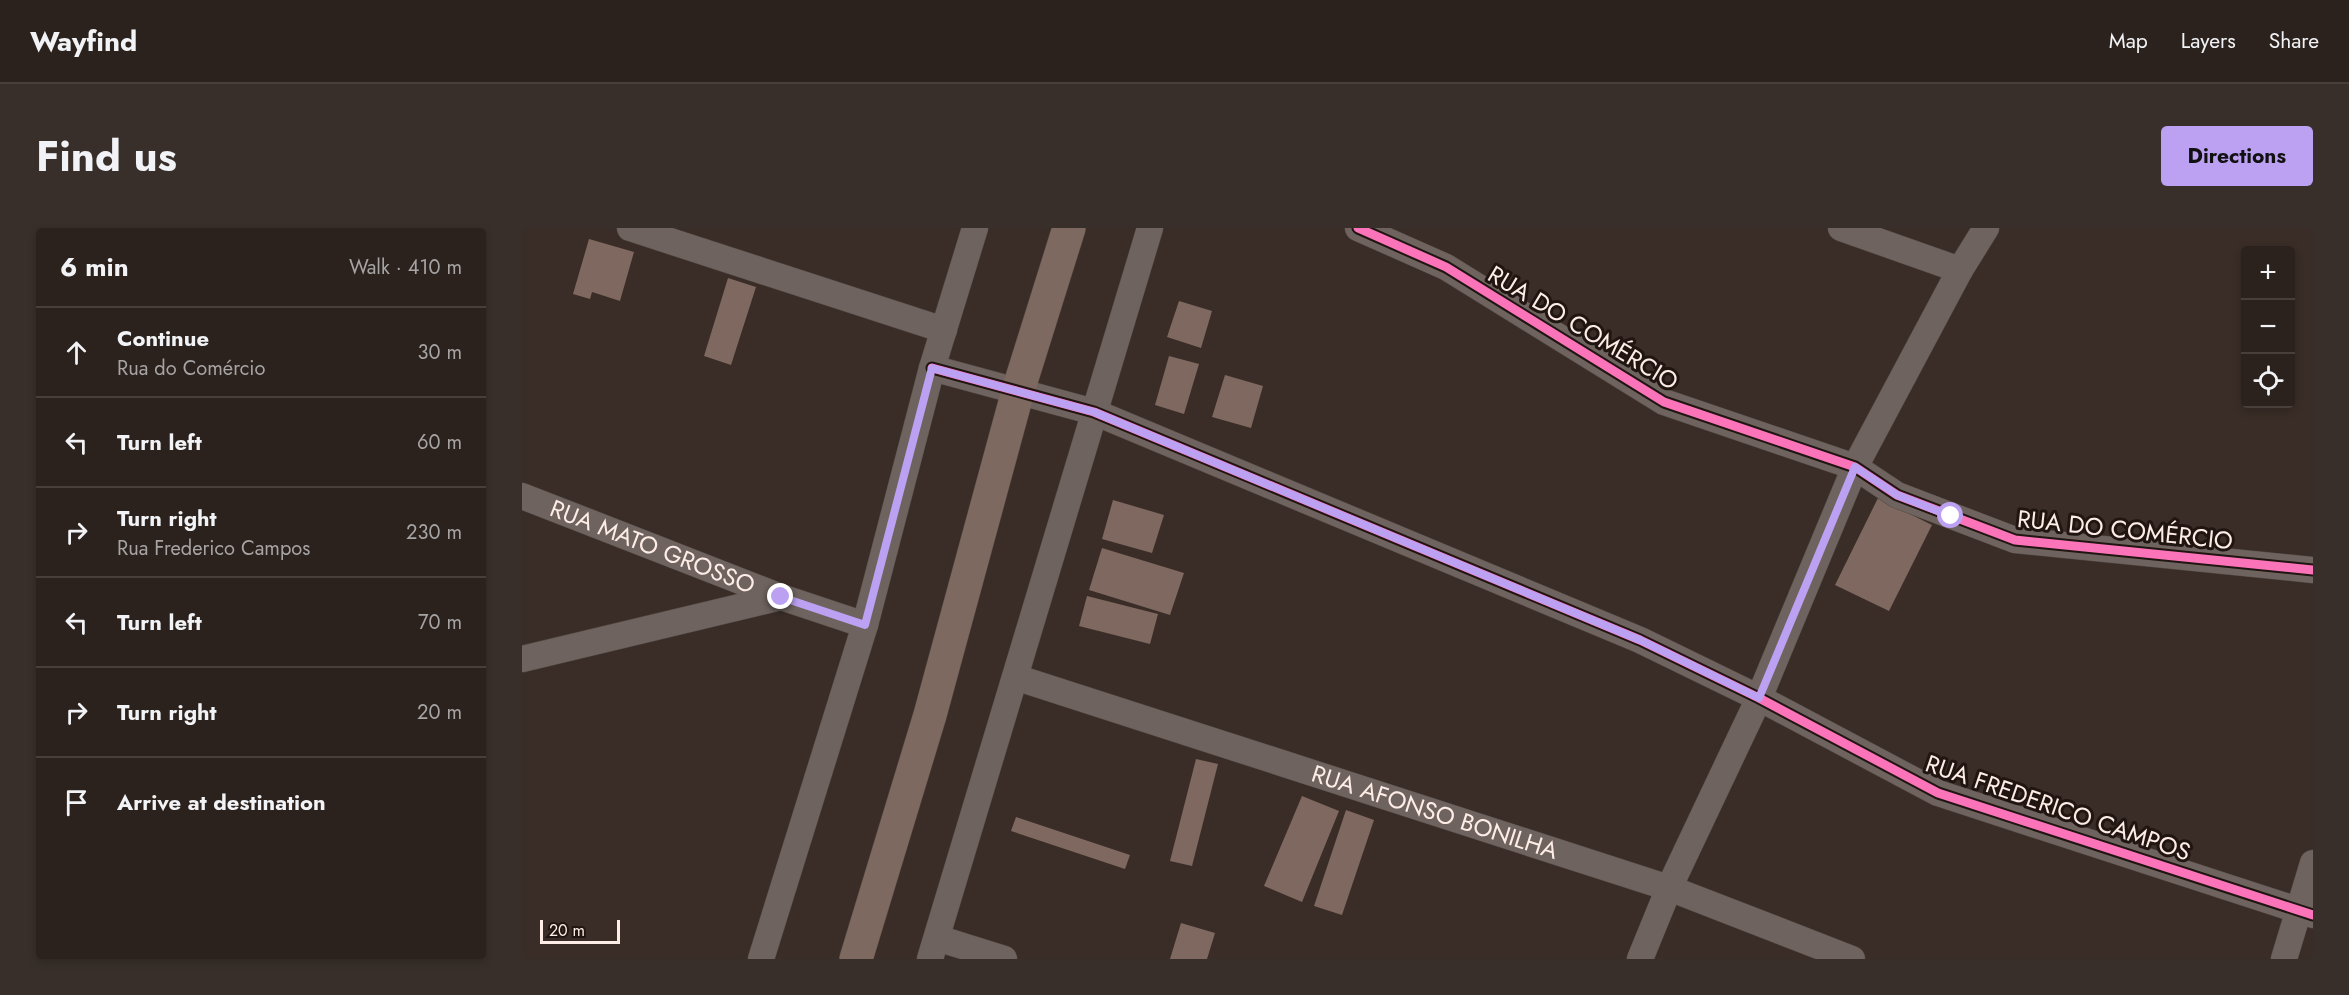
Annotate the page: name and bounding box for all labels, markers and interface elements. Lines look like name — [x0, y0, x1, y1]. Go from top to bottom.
text: Wayfind — [30, 21, 137, 62]
text: Map — [2109, 26, 2148, 56]
text: Layers — [2181, 26, 2236, 56]
text: Share — [2269, 26, 2319, 56]
text: Find us — [36, 126, 177, 187]
button: Directions — [2161, 126, 2313, 186]
map controls — [2241, 246, 2295, 408]
button: + — [2241, 246, 2295, 300]
text: 6 min — [60, 248, 129, 286]
text: Walk · 410 m — [349, 253, 462, 282]
street label: RUA DO COMÉRCIO — [1481, 257, 1685, 398]
button: − — [2241, 300, 2295, 354]
text: Continue — [117, 322, 209, 354]
icon: ahead — [60, 336, 93, 369]
text: 30 m — [417, 338, 462, 367]
text: Rua do Comércio — [117, 354, 265, 383]
button: locate — [2241, 354, 2295, 408]
icon: left — [60, 426, 93, 459]
text: Turn left — [117, 426, 202, 458]
text: 60 m — [417, 428, 462, 457]
street label: RUA MATO GROSSO — [545, 491, 760, 602]
street label: RUA DO COMÉRCIO — [2015, 501, 2235, 558]
text: Turn right — [117, 502, 217, 534]
route start — [1937, 502, 1963, 528]
icon: right — [60, 516, 93, 549]
text: 230 m — [406, 518, 462, 547]
text: Rua Frederico Campos — [117, 534, 310, 563]
route end — [767, 583, 793, 609]
icon: left — [60, 606, 93, 639]
text: Turn left — [117, 606, 202, 638]
text: 70 m — [418, 608, 462, 637]
icon: right — [60, 696, 93, 729]
text: Turn right — [117, 696, 217, 728]
text: 20 m — [417, 698, 462, 727]
street label: RUA FREDERICO CAMPOS — [1921, 746, 2195, 869]
street label: RUA AFONSO BONILHA — [1307, 756, 1563, 868]
icon: arrive — [60, 786, 93, 819]
text: Arrive at destination — [117, 786, 326, 818]
scale bar — [540, 917, 620, 944]
text: 20 m — [549, 919, 585, 942]

